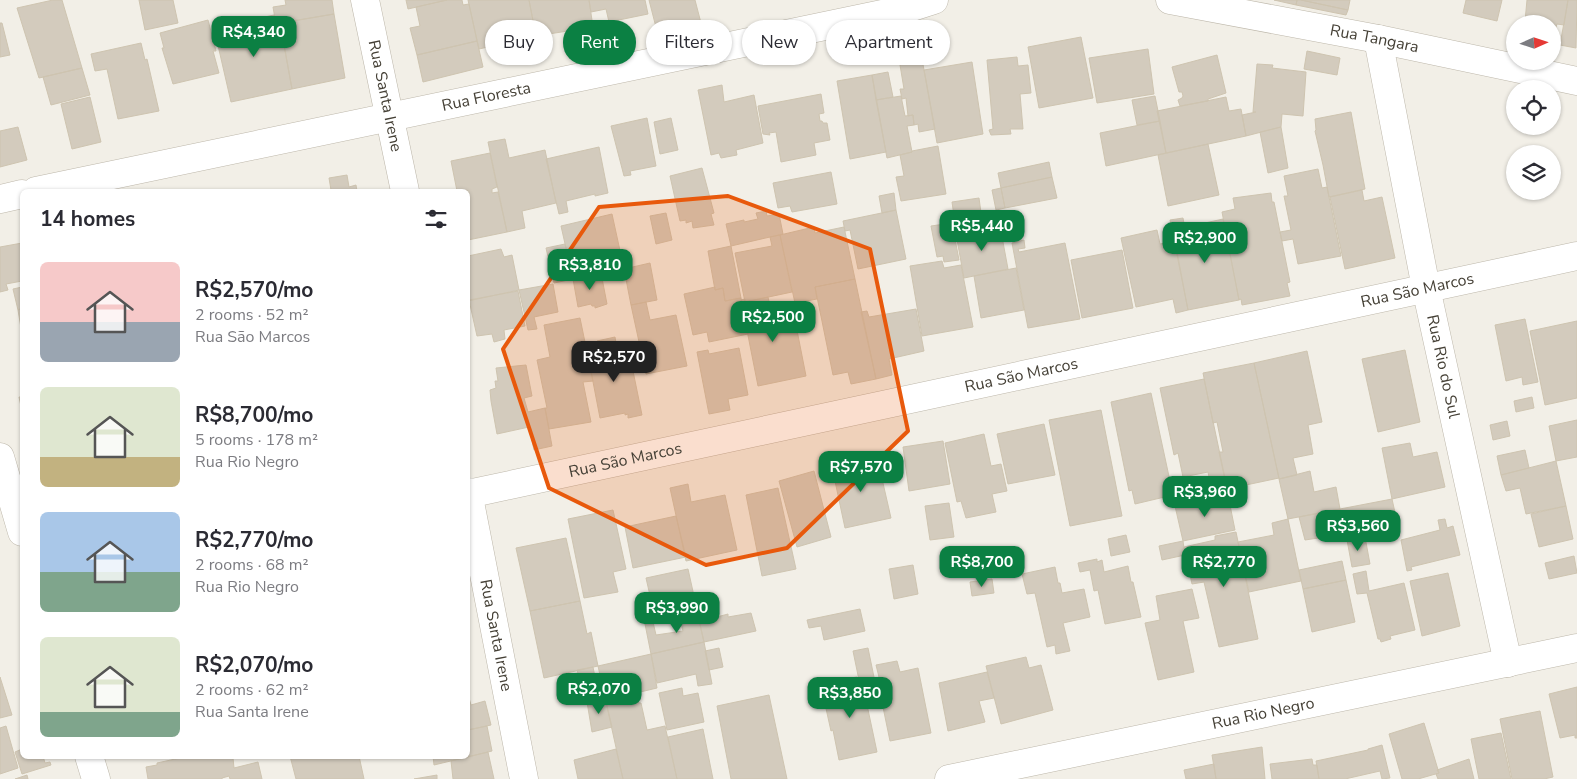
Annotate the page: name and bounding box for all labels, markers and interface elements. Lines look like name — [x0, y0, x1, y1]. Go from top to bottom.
pin: R$4,340 — [208, 15, 300, 58]
north arrow — [1506, 15, 1561, 70]
map controls — [1506, 15, 1561, 200]
street label: Rua Tangara — [1328, 19, 1421, 58]
chip: Buy — [485, 20, 553, 65]
chip: Rent — [563, 20, 636, 65]
chip: Filters — [646, 20, 732, 65]
chip: New — [742, 20, 816, 65]
chip: Apartment — [826, 20, 950, 65]
text: R$4,340 — [223, 21, 285, 43]
street label: Rua Santa Irene — [363, 38, 408, 154]
street label: Rua Floresta — [440, 77, 533, 117]
button: locate — [1506, 80, 1561, 135]
button: layers — [1506, 145, 1561, 200]
text: 14 homes — [40, 205, 135, 233]
icon: filters — [422, 205, 450, 233]
pin: R$5,440 — [936, 210, 1028, 252]
text: R$5,440 — [951, 215, 1013, 237]
pin: R$2,900 — [1159, 222, 1251, 264]
text: R$2,900 — [1174, 227, 1236, 249]
pin: R$3,810 — [544, 248, 636, 291]
text: R$3,810 — [559, 254, 621, 276]
street label: Rua São Marcos — [1359, 267, 1476, 313]
text: R$2,570/mo — [195, 276, 313, 304]
icon: home — [80, 282, 140, 342]
pin: R$2,500 — [727, 300, 819, 343]
text: 2 rooms · 52 m² — [195, 304, 308, 326]
text: R$2,500 — [742, 306, 804, 328]
street label: Rua Rio do Sul — [1421, 313, 1465, 421]
text: Rua São Marcos — [195, 326, 310, 348]
pin: R$2,570 — [568, 340, 660, 383]
text: R$2,570 — [583, 346, 645, 368]
street label: Rua São Marcos — [963, 352, 1080, 398]
text: R$8,700/mo — [195, 401, 313, 429]
icon: home — [80, 407, 140, 467]
text: 5 rooms · 178 m² — [195, 429, 318, 451]
street label: Rua São Marcos — [567, 437, 684, 483]
pin: R$7,570 — [815, 450, 907, 493]
text: Rua Rio Negro — [195, 451, 299, 473]
text: R$7,570 — [830, 456, 892, 478]
pin: R$3,960 — [1159, 476, 1251, 518]
text: R$3,960 — [1174, 481, 1236, 503]
pin: R$3,560 — [1312, 510, 1404, 552]
text: R$3,560 — [1327, 515, 1389, 537]
text: R$2,770/mo — [195, 526, 313, 554]
icon: home — [80, 532, 140, 592]
pin: R$8,700 — [936, 546, 1028, 588]
pin: R$2,770 — [1178, 546, 1270, 588]
text: R$8,700 — [951, 551, 1013, 573]
text: R$2,770 — [1193, 551, 1255, 573]
text: 2 rooms · 68 m² — [195, 554, 308, 576]
text: Rua Rio Negro — [195, 576, 299, 598]
street label: Rua Santa Irene — [474, 577, 518, 693]
pin: R$3,990 — [631, 592, 723, 634]
text: R$3,990 — [646, 597, 708, 619]
text: R$2,070/mo — [195, 651, 313, 679]
icon: home — [80, 657, 140, 717]
pin: R$2,070 — [553, 672, 645, 715]
pin: R$3,850 — [804, 676, 896, 719]
text: R$2,070 — [568, 678, 630, 700]
text: 2 rooms · 62 m² — [195, 679, 308, 701]
text: R$3,850 — [819, 682, 881, 704]
street label: Rua Rio Negro — [1210, 692, 1317, 735]
text: Rua Santa Irene — [195, 701, 309, 723]

